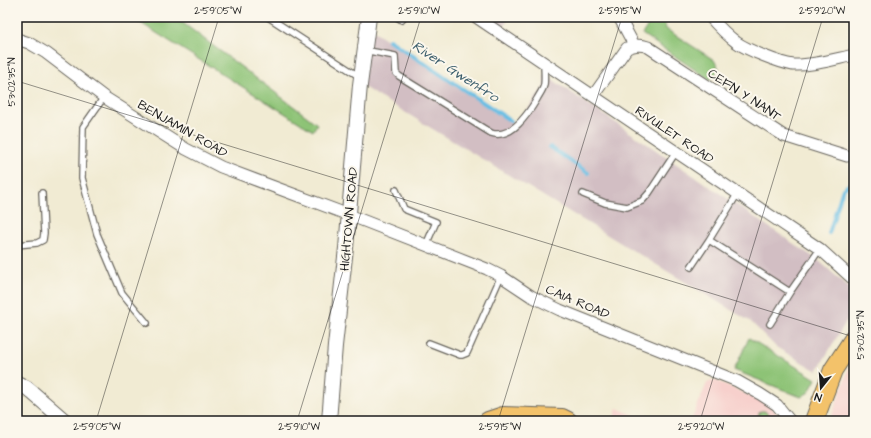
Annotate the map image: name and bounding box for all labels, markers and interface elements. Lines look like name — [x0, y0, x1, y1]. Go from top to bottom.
text: 2°59'05"W — [194, 4, 242, 18]
text: 2°59'10"W — [398, 4, 440, 18]
text: 2°59'15"W — [599, 4, 642, 18]
text: 2°59'20"W — [799, 4, 846, 18]
water label: River Gwenfro — [408, 36, 504, 108]
text: 53°02'35"N — [5, 58, 19, 106]
street label: CEFN Y NANT — [704, 64, 785, 126]
street label: BENJAMIN ROAD — [134, 96, 231, 162]
street label: RIVULET ROAD — [632, 102, 718, 168]
street label: HIGHTOWN ROAD — [336, 166, 363, 272]
street label: CAIA ROAD — [543, 280, 613, 324]
text: 53°02'35"N — [854, 311, 868, 359]
north arrow — [801, 368, 841, 408]
text: N — [813, 389, 824, 405]
text: 2°59'05"W — [73, 420, 121, 434]
text: 2°59'10"W — [278, 420, 320, 434]
text: 2°59'15"W — [479, 420, 522, 434]
text: 2°59'20"W — [678, 420, 725, 434]

